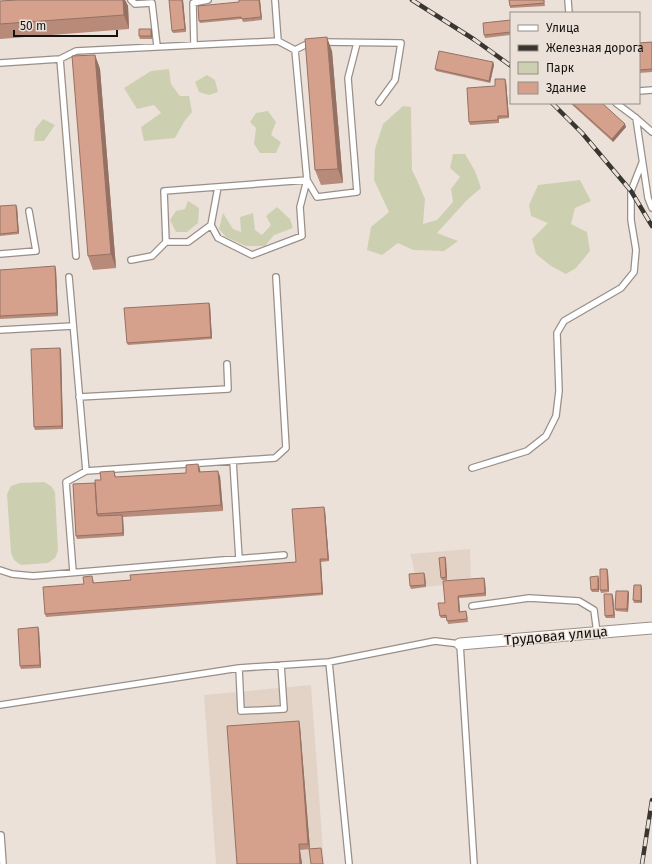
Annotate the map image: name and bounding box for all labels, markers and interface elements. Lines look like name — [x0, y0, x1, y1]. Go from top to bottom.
scale bar — [14, 12, 117, 38]
legend — [510, 12, 640, 104]
text: 50 m — [20, 19, 46, 33]
text: Улица — [546, 21, 580, 35]
text: Железная дорога — [546, 41, 644, 55]
text: Парк — [546, 61, 575, 75]
text: Здание — [546, 81, 586, 95]
street label: Трудовая улица — [503, 623, 609, 649]

